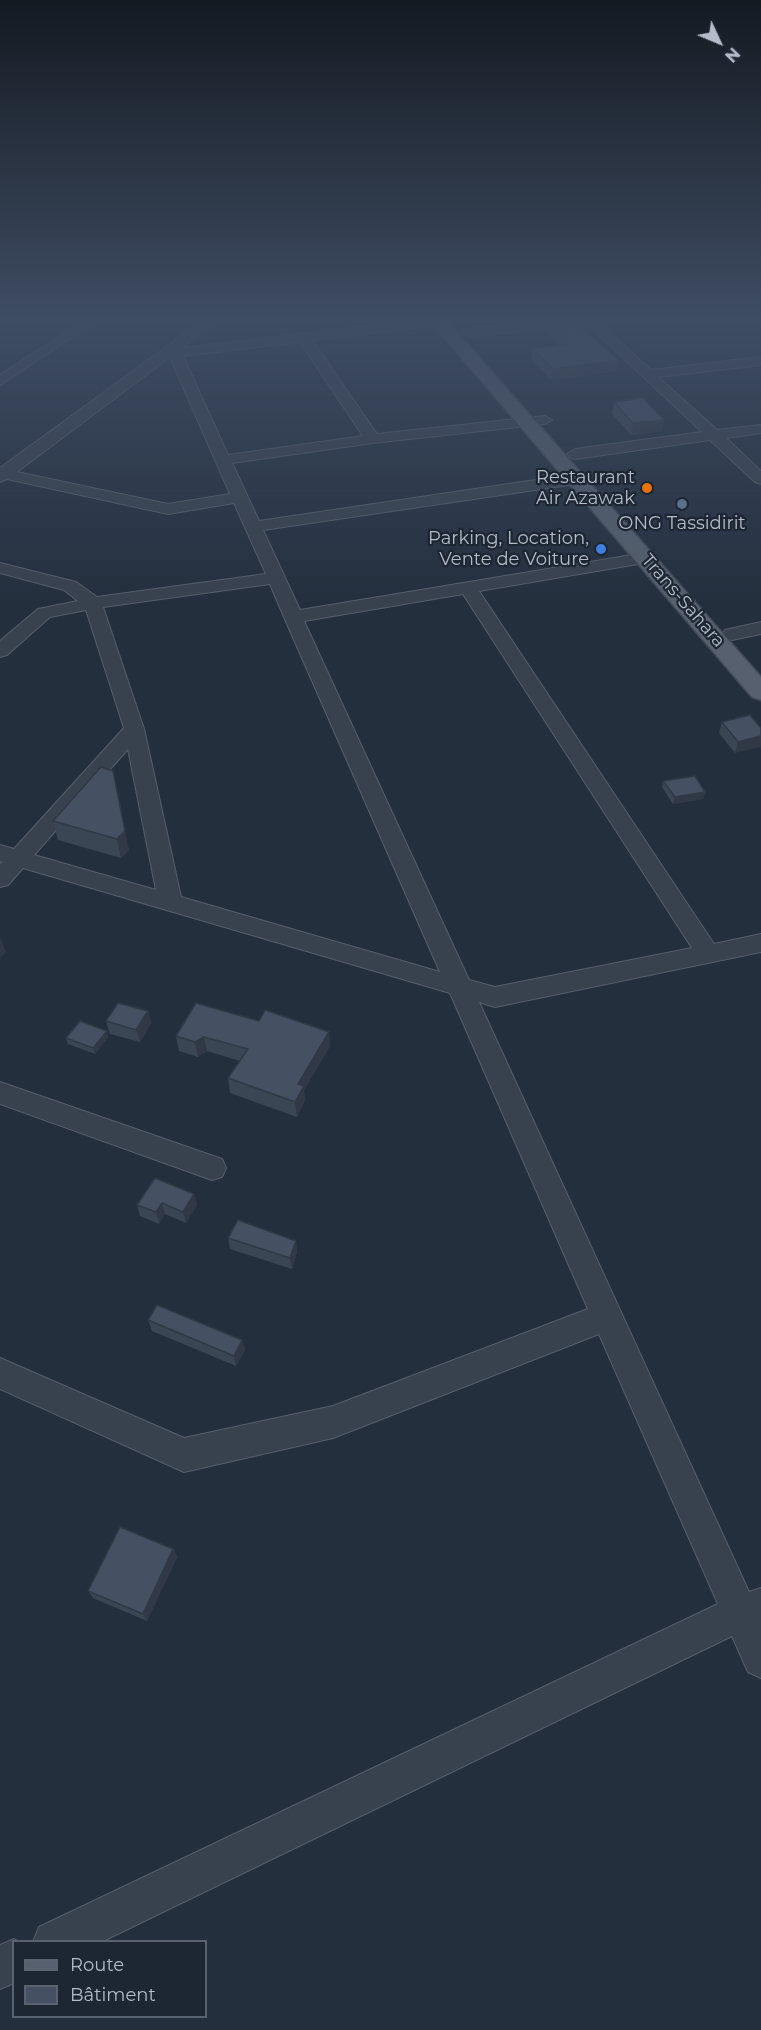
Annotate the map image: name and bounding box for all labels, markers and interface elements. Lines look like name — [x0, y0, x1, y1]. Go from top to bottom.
north arrow — [689, 12, 749, 72]
text: N — [721, 44, 744, 66]
place label: Restaurant Air Azawak — [536, 467, 635, 510]
marker: Restaurant Air Azawak — [640, 481, 654, 495]
marker: ONG Tassidirit — [675, 497, 689, 511]
place label: ONG Tassidirit — [618, 513, 746, 535]
place label: Parking, Location, Vente de Voiture — [428, 528, 589, 570]
marker: Parking, Location, Vente de Voiture — [594, 542, 608, 556]
street label: Trans-Sahara — [637, 550, 729, 652]
legend — [12, 1940, 207, 2018]
text: Route — [70, 1954, 124, 1976]
text: Bâtiment — [70, 1984, 156, 2006]

